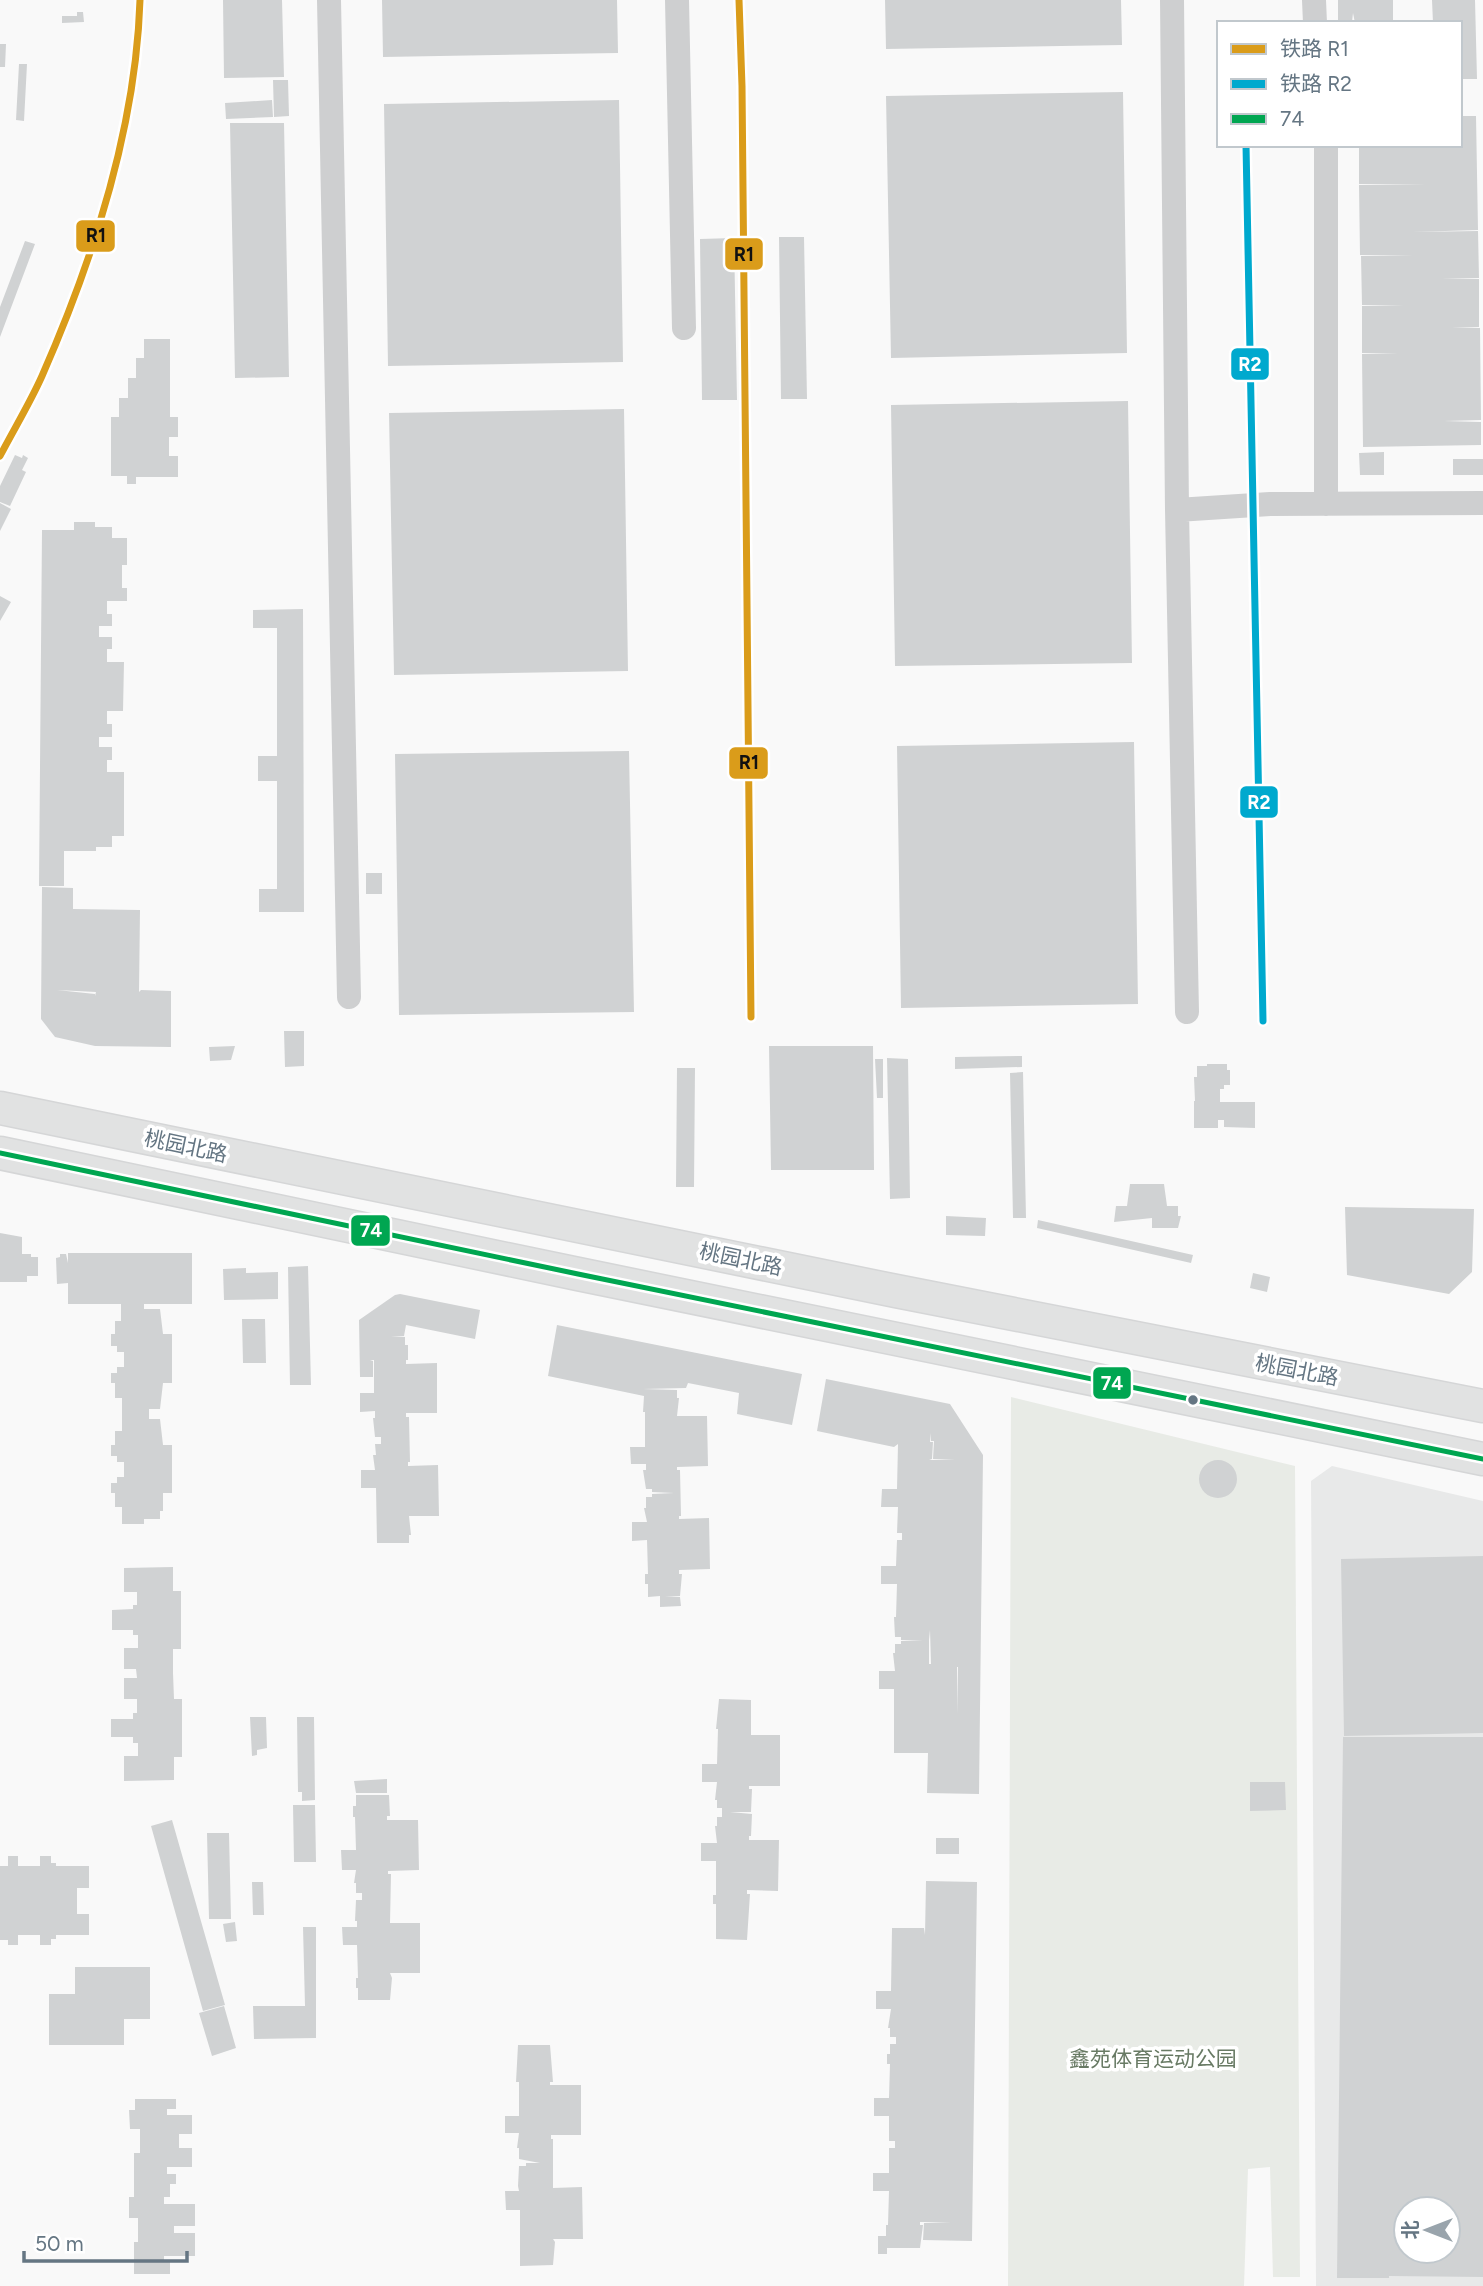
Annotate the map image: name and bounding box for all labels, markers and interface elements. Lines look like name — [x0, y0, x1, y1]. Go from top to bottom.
legend — [1217, 21, 1462, 147]
text: 铁路 R1 — [1280, 36, 1349, 61]
text: 铁路 R2 — [1280, 71, 1352, 96]
text: 74 — [1280, 106, 1304, 131]
line badge: R1 — [75, 219, 116, 253]
text: R1 — [86, 224, 106, 247]
line badge: R1 — [724, 237, 764, 271]
text: R1 — [734, 243, 754, 266]
line badge: R2 — [1230, 347, 1270, 381]
text: R2 — [1238, 353, 1262, 376]
line badge: R1 — [728, 746, 769, 780]
text: R1 — [739, 751, 759, 774]
line badge: R2 — [1239, 785, 1279, 819]
text: R2 — [1247, 791, 1271, 814]
street label: 桃园北路 — [142, 1125, 230, 1167]
line badge: 74 — [350, 1214, 391, 1247]
text: 74 — [360, 1219, 382, 1242]
street label: 桃园北路 — [697, 1238, 785, 1280]
street label: 桃园北路 — [1253, 1350, 1341, 1390]
line badge: 74 — [1092, 1366, 1132, 1400]
text: 74 — [1101, 1372, 1123, 1395]
unlabelled marker — [1186, 1393, 1200, 1407]
park label: 鑫苑体育运动公园 — [1069, 2046, 1237, 2071]
north arrow — [1392, 2195, 1462, 2265]
scale bar — [24, 2220, 187, 2264]
text: 北 — [1399, 2220, 1422, 2240]
text: 50 m — [35, 2231, 84, 2256]

